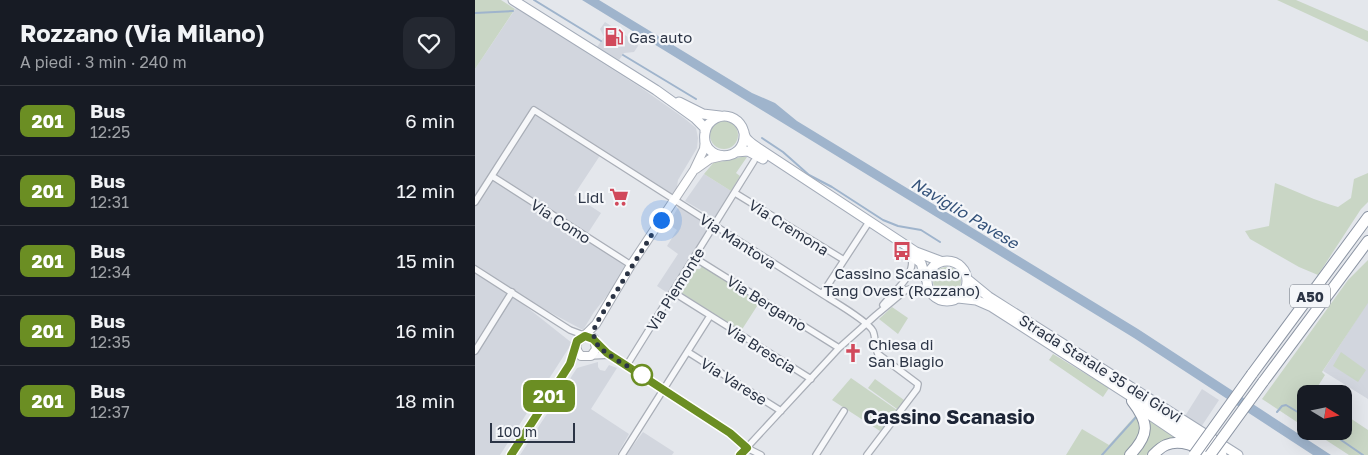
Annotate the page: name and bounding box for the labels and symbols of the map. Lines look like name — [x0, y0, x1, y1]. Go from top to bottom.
fuel station icon: Gas auto — [603, 26, 625, 48]
place label: Gas auto — [629, 28, 692, 46]
water label: Naviglio Pavese — [908, 173, 1024, 254]
supermarket icon: Lidl — [608, 186, 630, 208]
place label: Lidl — [577, 188, 604, 206]
street label: Via Como — [528, 195, 594, 247]
street label: Via Cremona — [746, 195, 832, 259]
your location — [649, 208, 674, 233]
street label: Via Mantova — [696, 210, 780, 272]
bus stop icon: Cassino Scanasio - Tang Ovest (Rozzano) — [891, 240, 913, 262]
street label: Via Piemonte — [642, 244, 708, 334]
place label: Cassino Scanasio - Tang Ovest (Rozzano) — [824, 264, 980, 299]
street label: Via Bergamo — [724, 271, 810, 335]
road number: A50 — [1290, 284, 1330, 308]
street label: Strada Statale 35 dei Giovi — [1016, 310, 1186, 426]
street label: Via Brescia — [723, 319, 799, 377]
place label: Chiesa di San Biagio — [868, 335, 944, 370]
church icon: Chiesa di San Biagio — [842, 342, 864, 364]
street label: Via Varese — [697, 353, 771, 409]
unlabelled marker — [631, 364, 653, 386]
line badge: 201 — [520, 380, 578, 412]
north arrow — [1297, 385, 1353, 440]
district label: Cassino Scanasio — [863, 404, 1035, 428]
scale bar — [490, 420, 575, 443]

